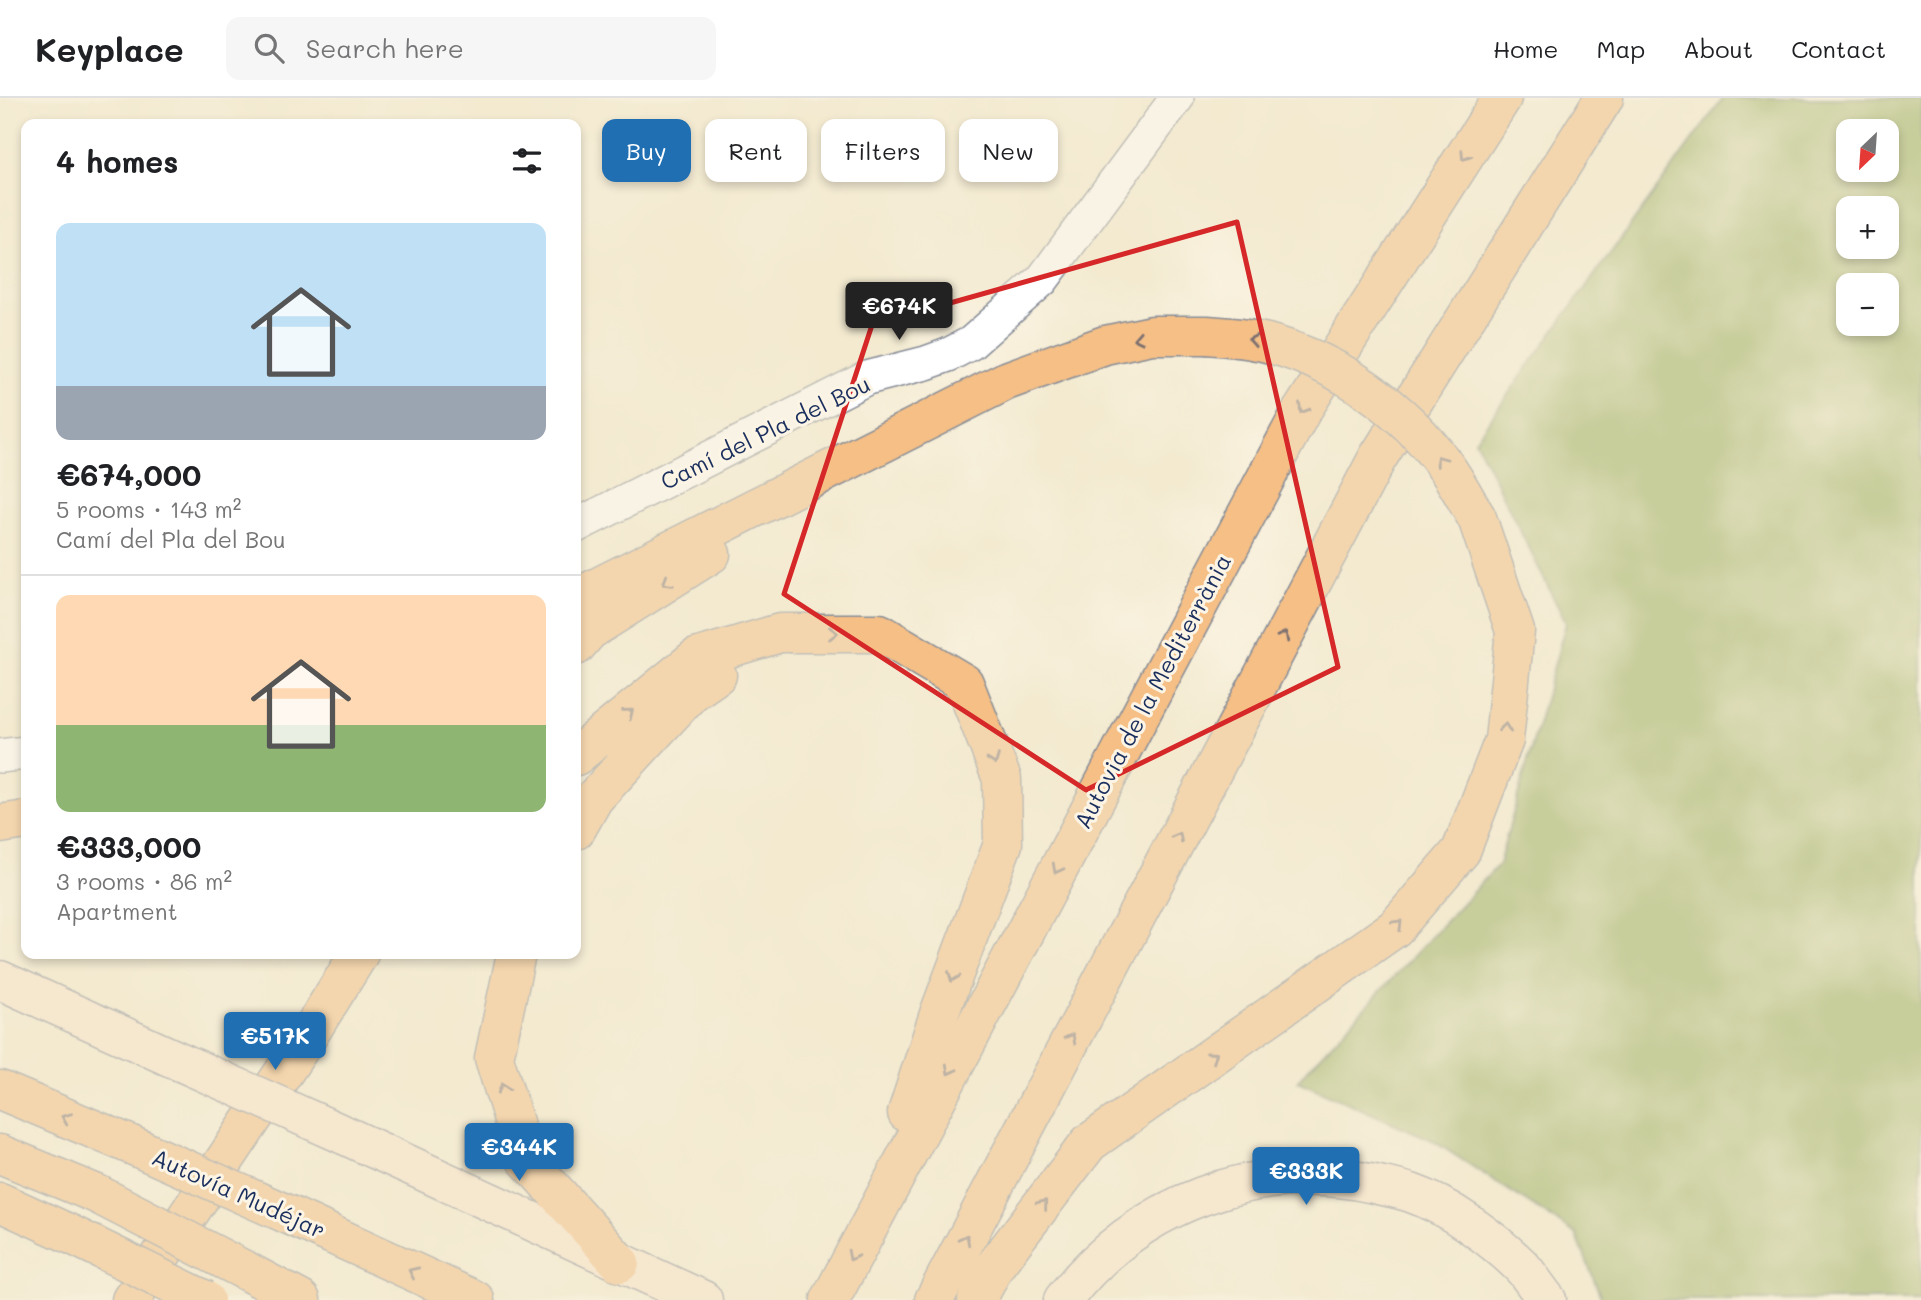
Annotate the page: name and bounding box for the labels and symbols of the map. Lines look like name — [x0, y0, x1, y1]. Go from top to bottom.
north arrow — [1836, 119, 1899, 182]
one-way arrow — [1461, 148, 1474, 161]
pin: €674K — [850, 282, 948, 342]
one-way arrow — [1132, 330, 1144, 345]
one-way arrow — [1247, 334, 1259, 349]
street label: Camí del Pla del Bou — [655, 368, 875, 496]
one-way arrow — [1299, 402, 1312, 415]
one-way arrow — [1436, 456, 1448, 468]
street label: Autovia de la Mediterrània — [1067, 548, 1237, 834]
one-way arrow — [661, 574, 674, 587]
one-way arrow — [828, 625, 839, 641]
one-way arrow — [1276, 631, 1289, 643]
one-way arrow — [621, 708, 633, 721]
one-way arrow — [1497, 722, 1512, 733]
one-way arrow — [986, 753, 1000, 765]
one-way arrow — [1169, 832, 1183, 844]
one-way arrow — [1052, 862, 1066, 874]
one-way arrow — [1389, 919, 1402, 932]
one-way arrow — [947, 971, 961, 983]
pin: €517K — [226, 1012, 324, 1072]
one-way arrow — [1063, 1033, 1077, 1045]
one-way arrow — [1205, 1052, 1218, 1064]
one-way arrow — [945, 1063, 959, 1075]
one-way arrow — [497, 1082, 512, 1094]
one-way arrow — [61, 1112, 73, 1126]
pin: €344K — [470, 1124, 568, 1183]
street label: Autovía Mudéjar — [148, 1141, 330, 1245]
pin: €333K — [1257, 1148, 1355, 1207]
one-way arrow — [1034, 1199, 1047, 1211]
one-way arrow — [957, 1234, 970, 1246]
one-way arrow — [847, 1249, 861, 1261]
one-way arrow — [408, 1266, 420, 1280]

